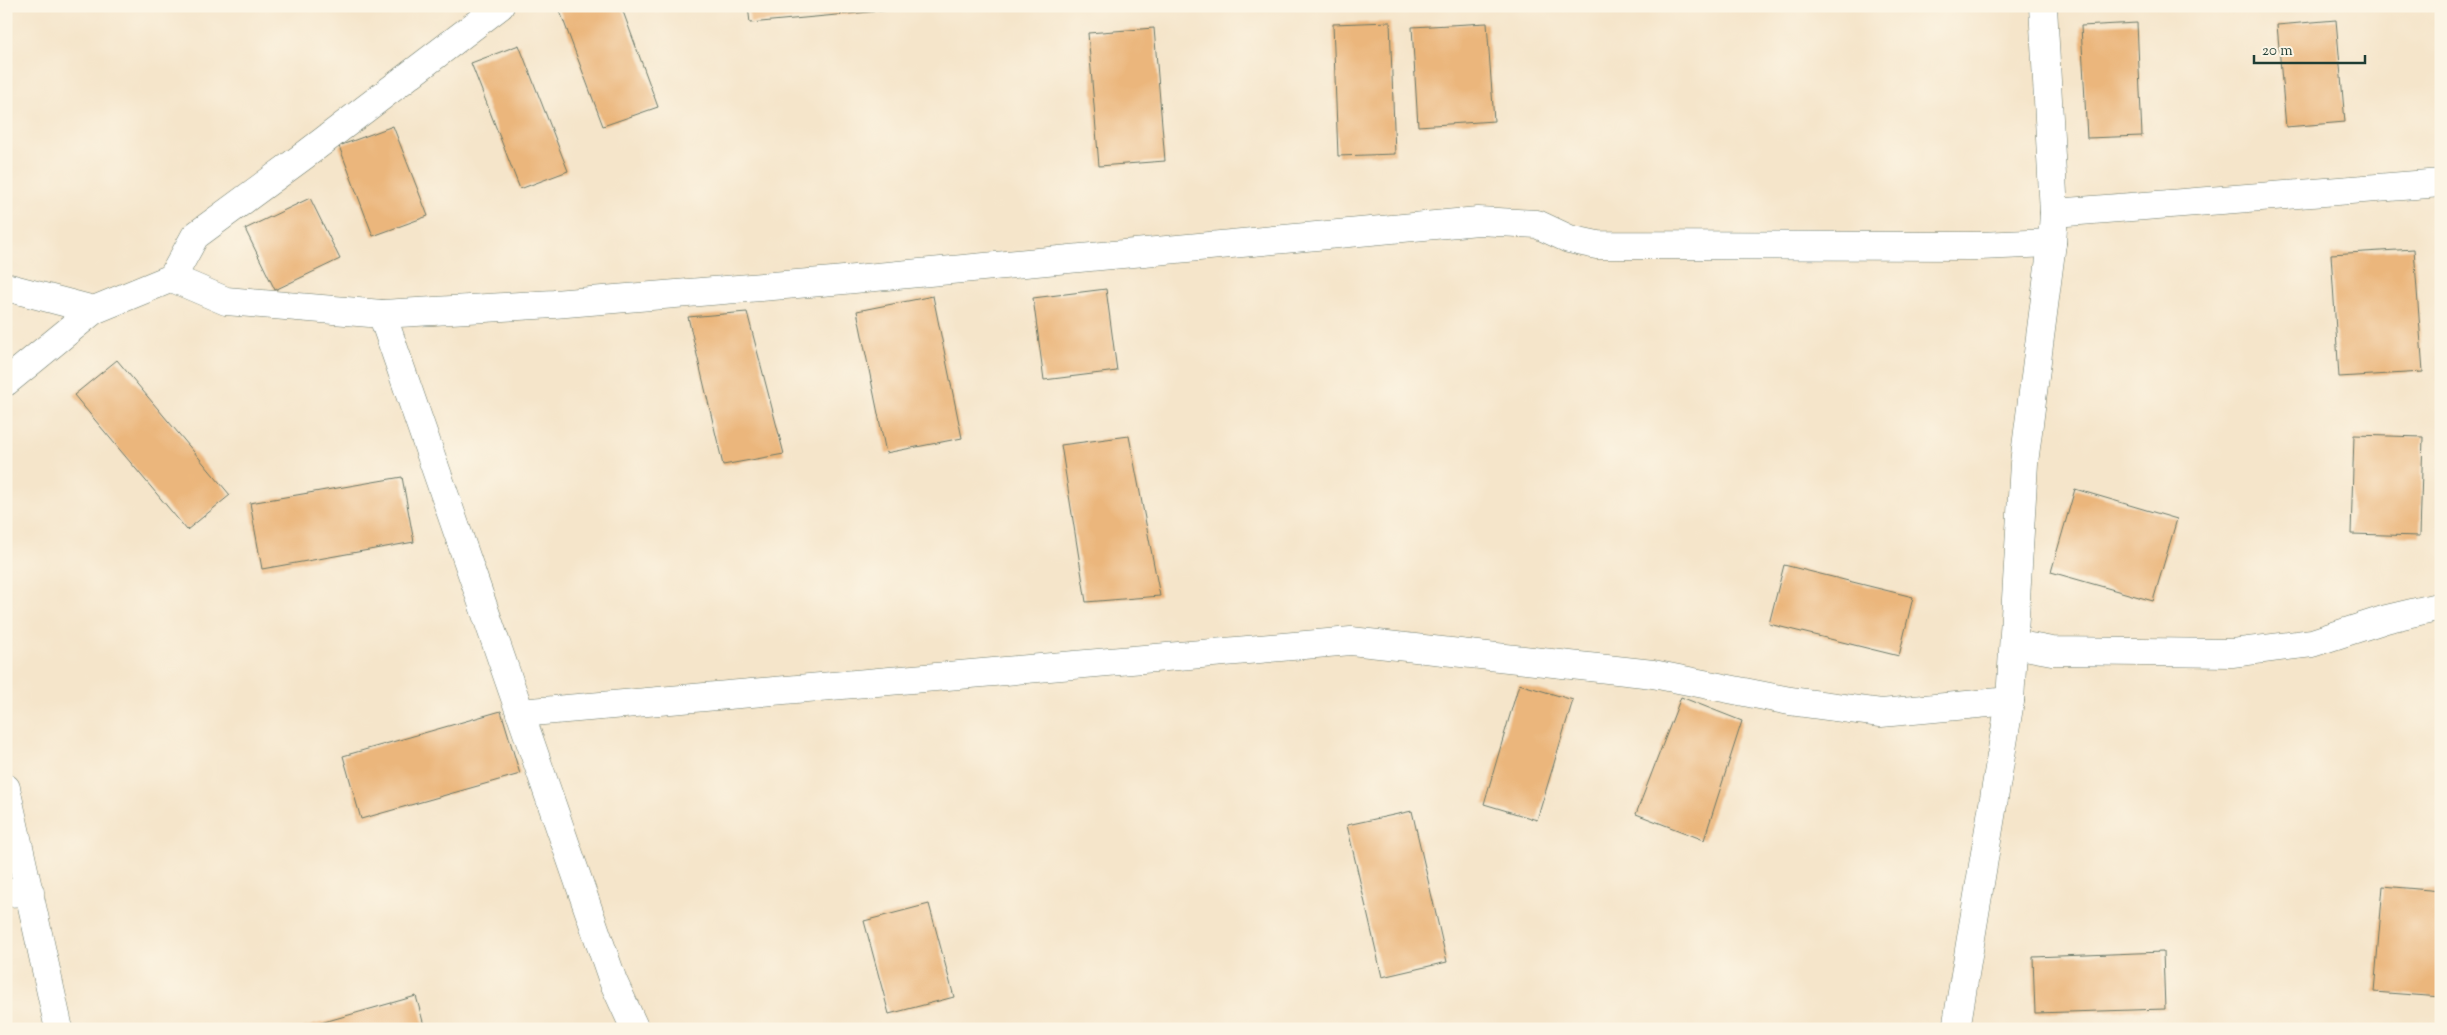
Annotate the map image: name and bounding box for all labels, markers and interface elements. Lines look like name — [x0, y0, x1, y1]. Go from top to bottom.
scale bar — [2254, 32, 2366, 64]
text: 20 m — [2262, 41, 2293, 62]

